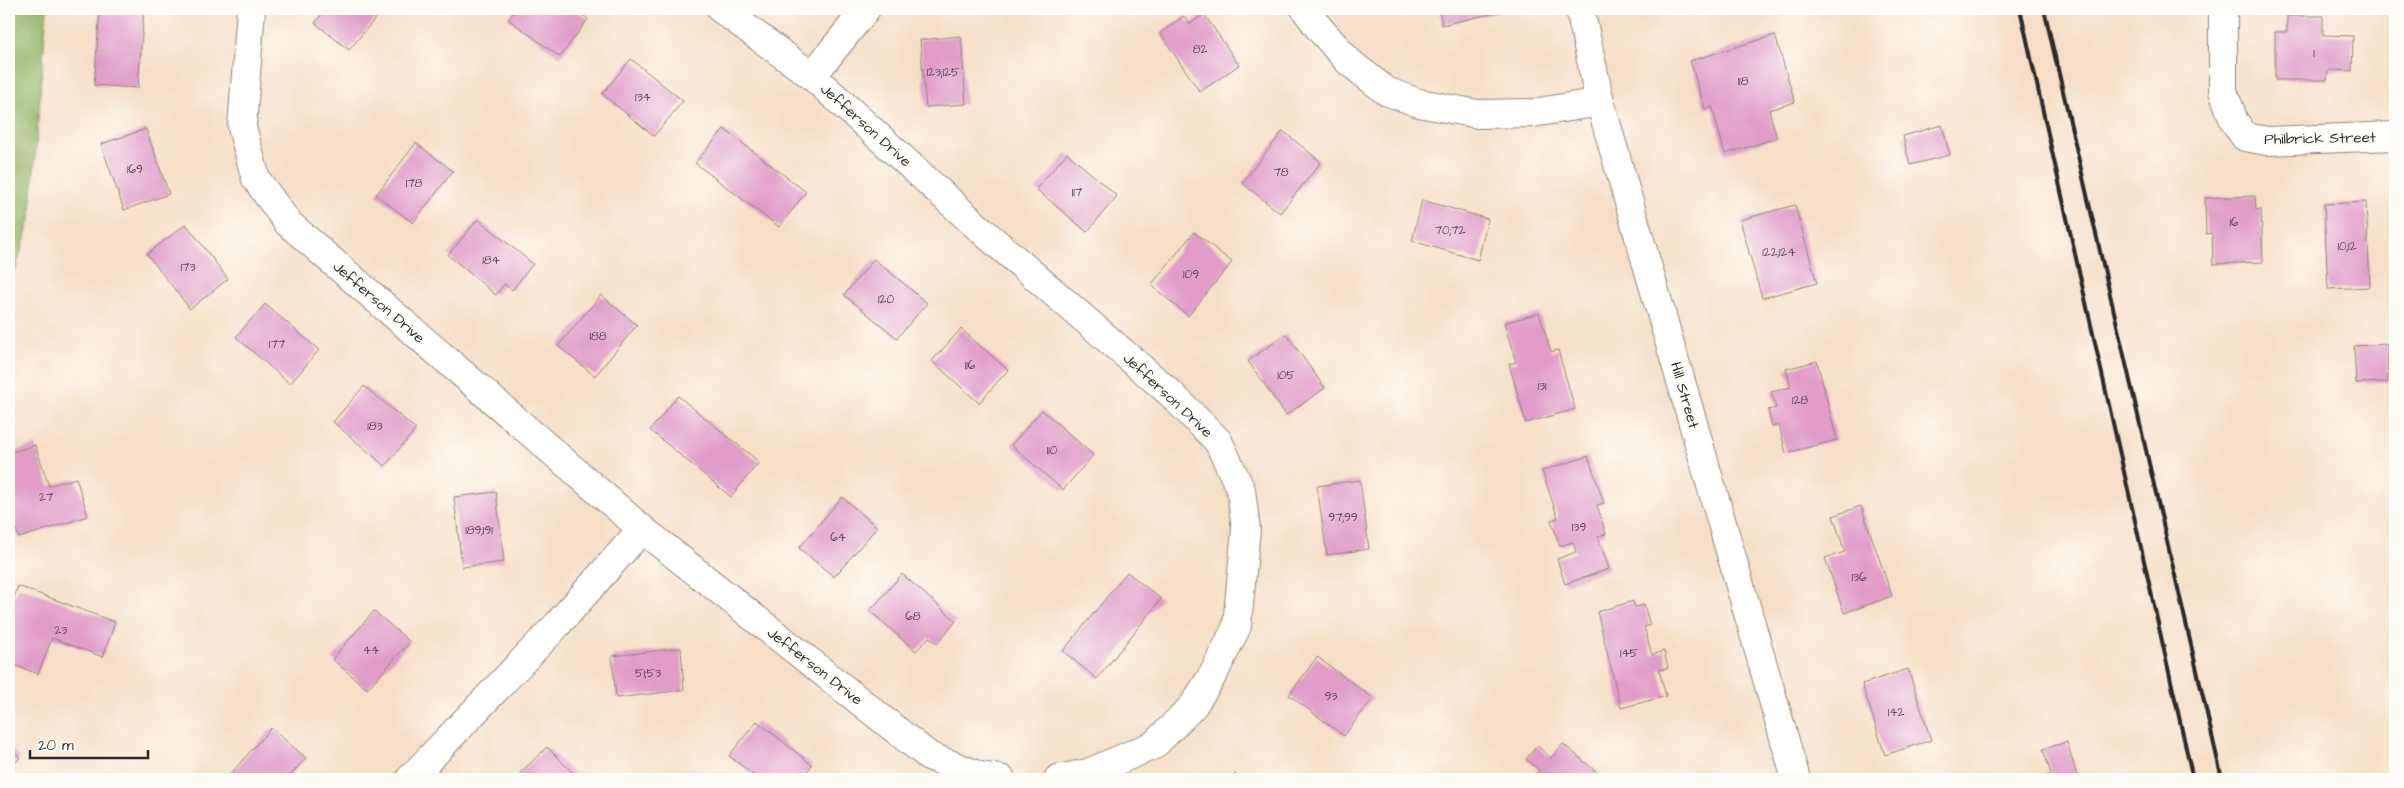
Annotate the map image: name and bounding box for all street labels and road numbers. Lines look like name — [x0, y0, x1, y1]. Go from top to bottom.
street label: Jefferson Drive — [816, 79, 916, 172]
street label: Philbrick Street — [2264, 127, 2376, 150]
street label: Jefferson Drive — [328, 256, 429, 348]
street label: Jefferson Drive — [1118, 348, 1217, 443]
street label: Hill Street — [1665, 359, 1704, 431]
street label: Jefferson Drive — [763, 622, 867, 710]

